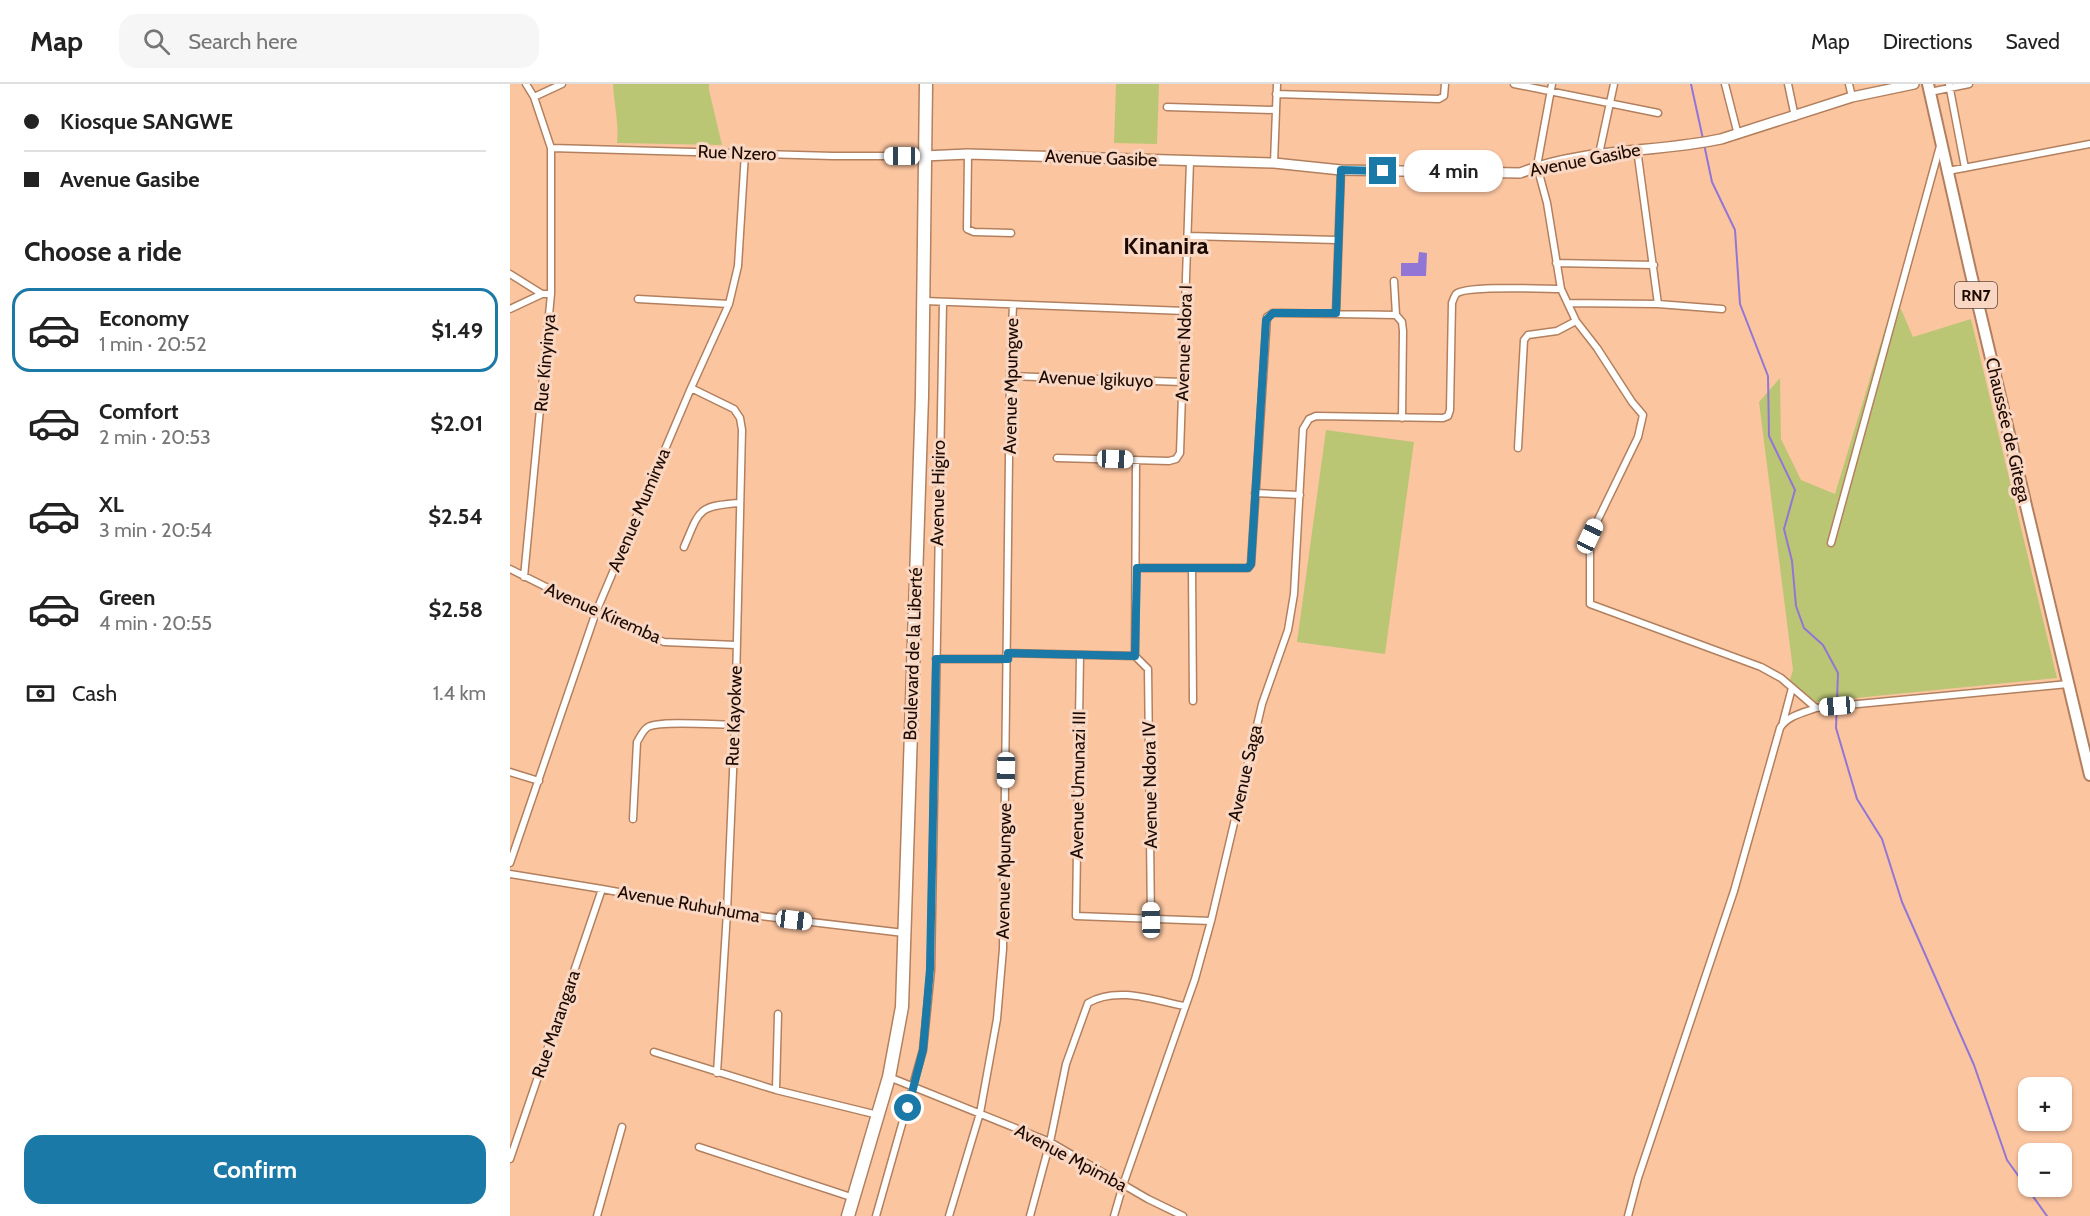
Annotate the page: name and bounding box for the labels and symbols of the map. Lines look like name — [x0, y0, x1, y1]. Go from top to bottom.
street label: Avenue Gasibe — [1528, 138, 1642, 182]
street label: Rue Nzero — [697, 141, 777, 165]
street label: Avenue Gasibe — [1044, 145, 1158, 171]
car — [884, 147, 920, 165]
callout: 4 min — [1404, 150, 1503, 192]
route end — [1369, 157, 1396, 184]
district label: Kinanira — [1123, 231, 1209, 260]
road number: RN7 — [1955, 282, 1997, 308]
street label: Avenue Ndora I — [1171, 285, 1197, 401]
street label: Rue Kinyinya — [530, 313, 560, 413]
street label: Avenue Mpungwe — [999, 318, 1023, 454]
street label: Chaussée de Gitega — [1981, 355, 2035, 505]
street label: Avenue Igikuyo — [1038, 366, 1154, 392]
street label: Avenue Higiro — [926, 440, 950, 546]
street label: Avenue Mumirwa — [603, 445, 675, 575]
car — [1097, 449, 1133, 469]
car — [1574, 516, 1606, 556]
street label: Boulevard de la Liberté — [899, 567, 927, 741]
street label: Avenue Kiremba — [542, 578, 665, 649]
street label: Rue Kayokwe — [721, 665, 747, 767]
car — [1818, 695, 1856, 717]
street label: Avenue Umunazi III — [1066, 711, 1090, 859]
street label: Avenue Ndora IV — [1138, 721, 1162, 849]
street label: Avenue Saga — [1223, 722, 1267, 823]
car — [997, 752, 1015, 788]
street label: Avenue Mpungwe — [992, 803, 1016, 939]
street label: Avenue Ruhuhuma — [616, 881, 762, 927]
car — [1142, 902, 1160, 938]
car — [775, 909, 813, 931]
street label: Rue Marangara — [527, 967, 585, 1081]
route start — [894, 1094, 921, 1121]
street label: Avenue Mpimba — [1011, 1119, 1131, 1197]

